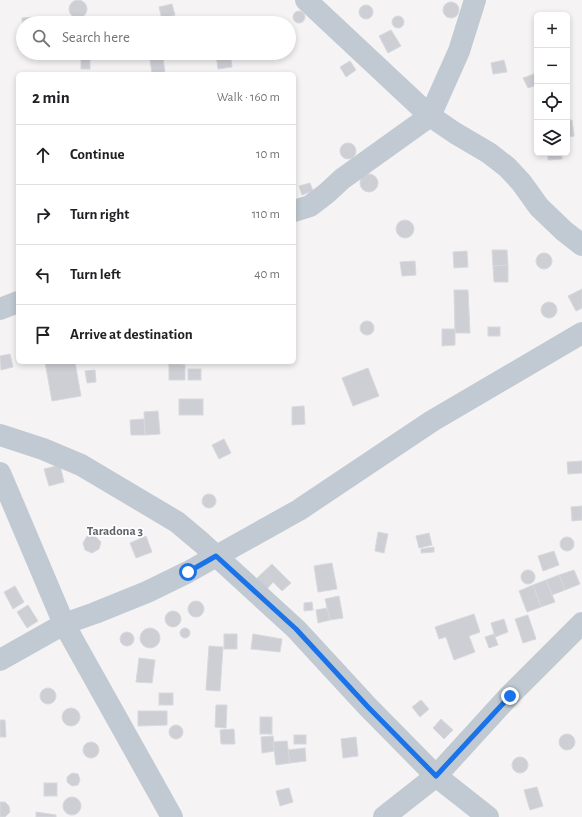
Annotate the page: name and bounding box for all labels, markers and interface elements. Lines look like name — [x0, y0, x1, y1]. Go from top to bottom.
map controls — [534, 12, 570, 156]
button: + — [534, 12, 570, 48]
search box — [16, 16, 296, 60]
icon: search — [30, 27, 52, 49]
text: Search here — [62, 30, 130, 45]
button: − — [534, 48, 570, 84]
button: locate — [534, 84, 570, 120]
text: 2 min — [32, 89, 70, 106]
text: Walk · 160 m — [217, 91, 280, 104]
button: layers — [534, 120, 570, 156]
icon: ahead — [32, 144, 54, 166]
text: Continue — [70, 147, 125, 162]
text: 10 m — [256, 148, 280, 161]
icon: right — [32, 204, 54, 226]
text: Turn right — [70, 207, 129, 222]
text: 110 m — [252, 208, 280, 221]
icon: left — [32, 264, 54, 286]
text: Turn left — [70, 267, 121, 282]
text: 40 m — [254, 268, 280, 281]
icon: arrive — [32, 324, 54, 346]
text: Arrive at destination — [70, 327, 193, 342]
district label: Taradona 3 — [87, 525, 144, 538]
route start — [179, 563, 197, 581]
route end — [501, 687, 519, 705]

